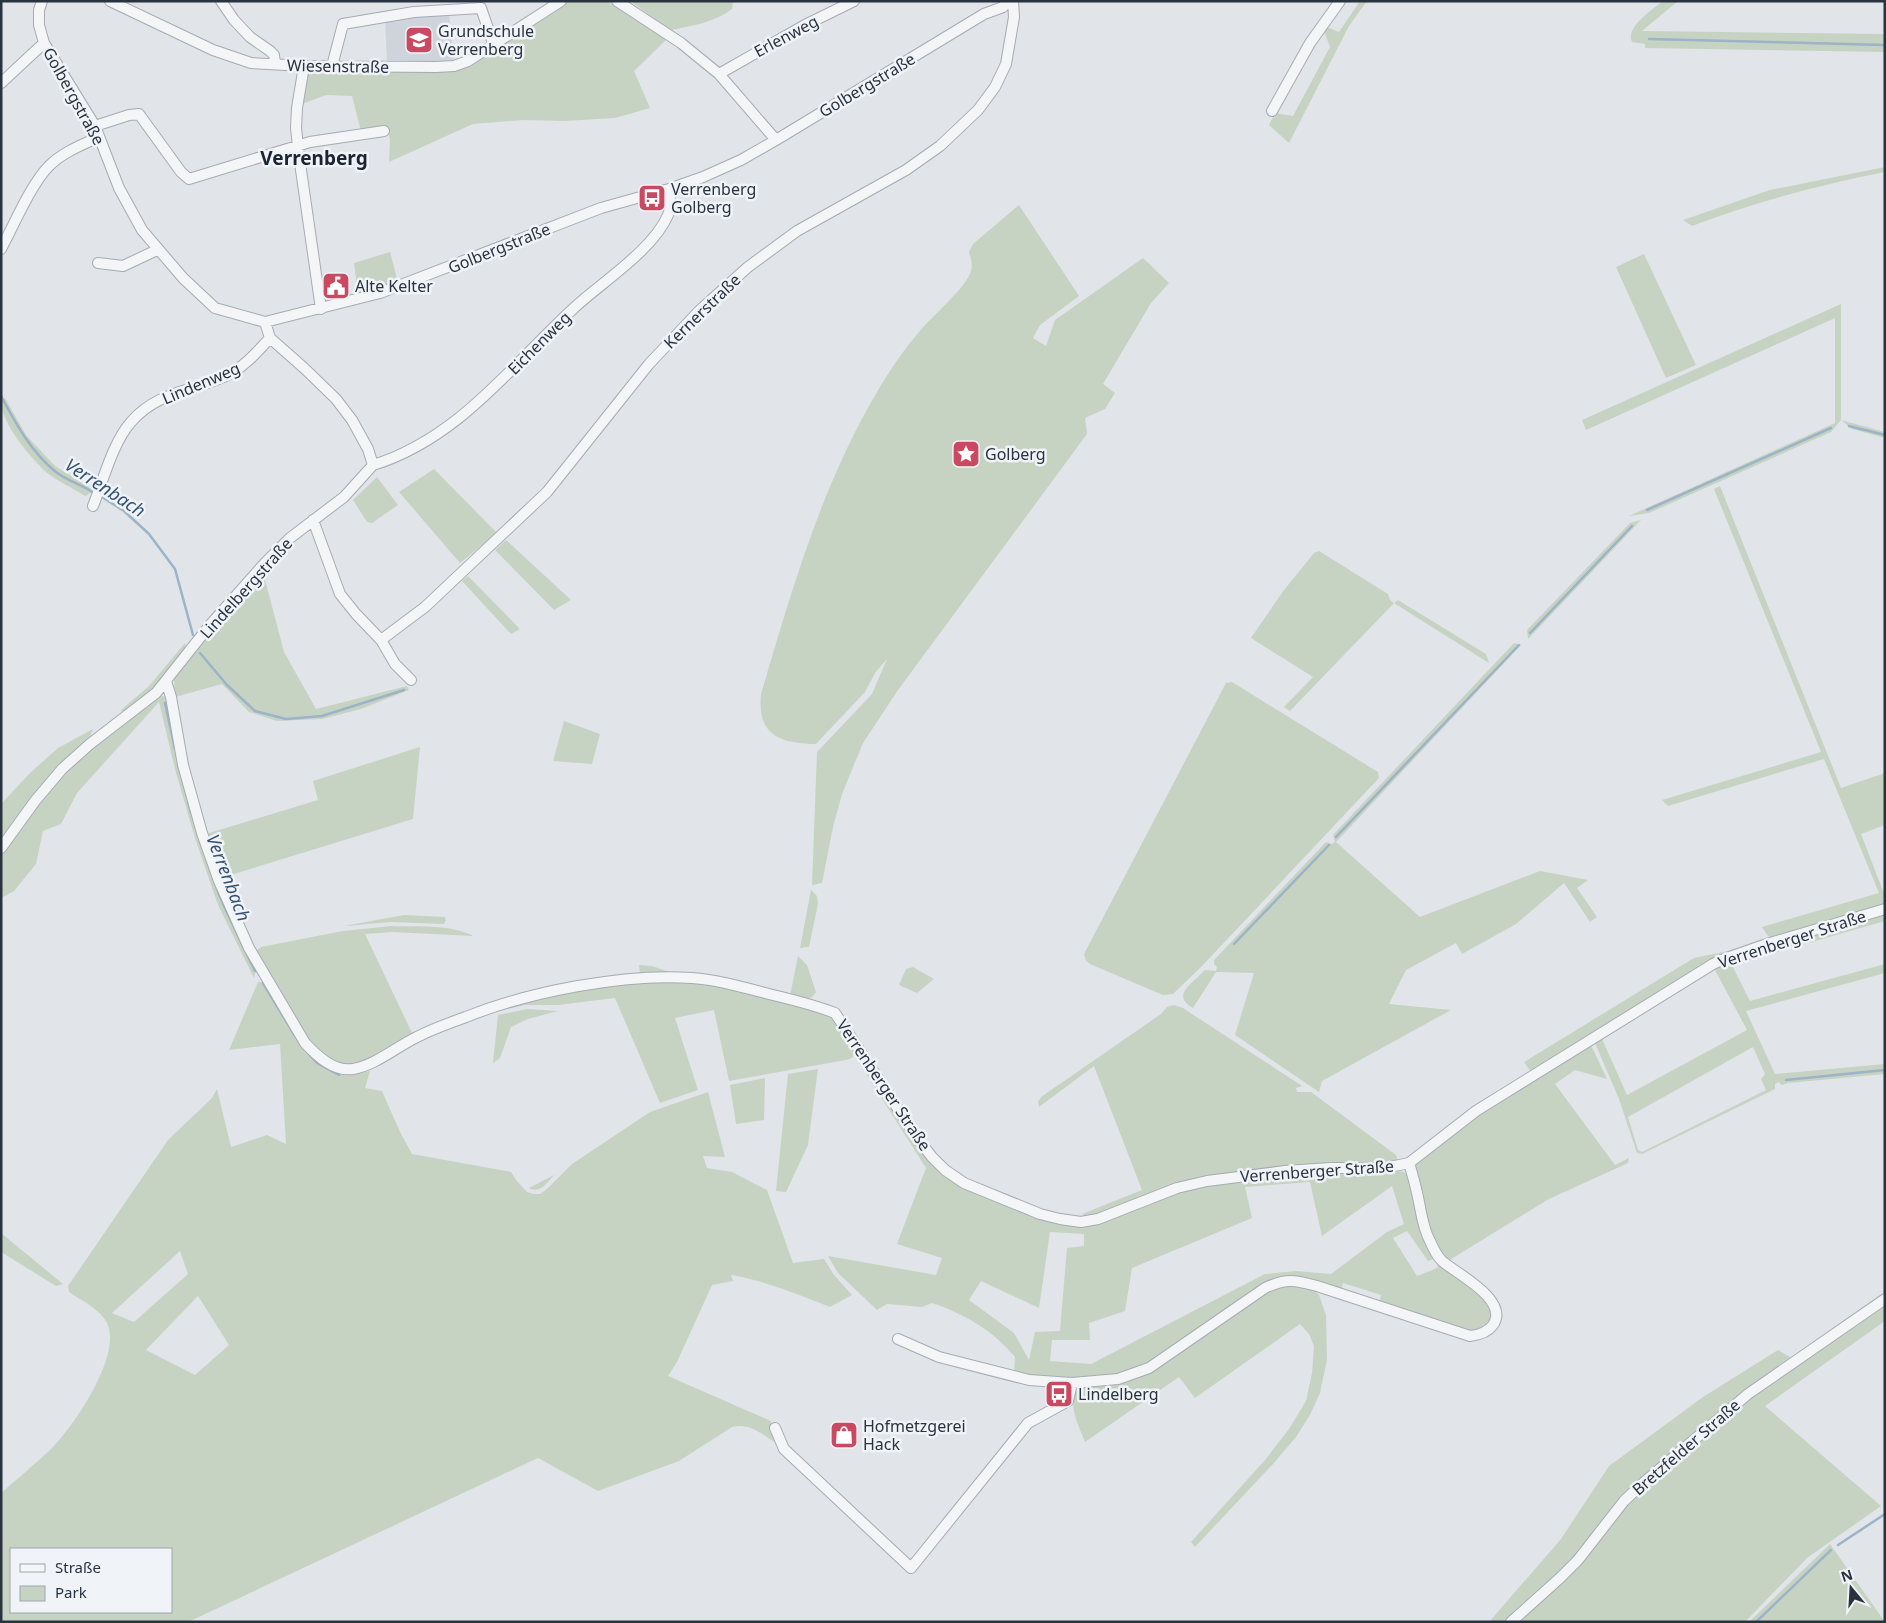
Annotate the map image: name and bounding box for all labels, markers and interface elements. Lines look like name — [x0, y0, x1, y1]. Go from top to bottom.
street label: Erlenweg — [750, 10, 822, 62]
place label: Grundschule Verrenberg — [438, 20, 534, 60]
school or university icon: Grundschule Verrenberg — [404, 25, 434, 55]
street label: Golbergstraße — [38, 43, 110, 149]
street label: Golbergstraße — [815, 48, 919, 122]
street label: Wiesenstraße — [287, 54, 389, 78]
district label: Verrenberg — [260, 145, 368, 171]
place label: Verrenberg Golberg — [671, 178, 756, 218]
bus stop icon: Verrenberg Golberg — [637, 183, 667, 213]
street label: Golbergstraße — [445, 217, 553, 279]
street label: Kernerstraße — [659, 269, 745, 353]
public building icon: Alte Kelter — [321, 271, 351, 301]
place label: Alte Kelter — [355, 275, 433, 297]
street label: Eichenweg — [503, 307, 575, 379]
street label: Lindenweg — [159, 357, 243, 409]
place icon: Golberg — [951, 439, 981, 469]
place label: Golberg — [985, 443, 1046, 465]
water label: Verrenbach — [61, 452, 150, 522]
street label: Lindelbergstraße — [195, 533, 297, 643]
water label: Verrenbach — [201, 831, 256, 924]
street label: Verrenberger Straße — [1715, 905, 1869, 973]
street label: Verrenberger Straße — [832, 1015, 936, 1155]
street label: Verrenberger Straße — [1239, 1155, 1395, 1187]
bus stop icon: Lindelberg — [1044, 1379, 1074, 1409]
place label: Lindelberg — [1078, 1383, 1159, 1405]
street label: Bretzfelder Straße — [1627, 1394, 1745, 1500]
place label: Hofmetzgerei Hack — [863, 1415, 966, 1455]
shop icon: Hofmetzgerei Hack — [829, 1420, 859, 1450]
legend — [10, 1548, 172, 1613]
text: Straße — [55, 1557, 101, 1577]
north arrow — [1826, 1563, 1876, 1613]
text: N — [1838, 1564, 1855, 1586]
text: Park — [55, 1582, 87, 1602]

